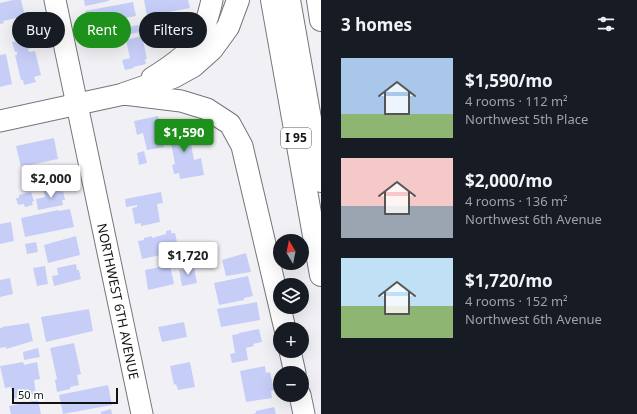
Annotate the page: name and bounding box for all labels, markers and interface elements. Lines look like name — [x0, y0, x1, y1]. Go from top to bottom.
chip: Buy — [12, 12, 65, 48]
chip: Rent — [73, 12, 131, 48]
chip: Filters — [139, 12, 207, 48]
text: 3 homes — [341, 13, 412, 36]
icon: filters — [595, 13, 617, 35]
text: $1,590/mo — [465, 69, 553, 92]
icon: home — [373, 74, 421, 122]
text: 4 rooms · 112 m² — [465, 92, 568, 110]
text: Northwest 5th Place — [465, 110, 588, 128]
pin: $1,590 — [151, 119, 217, 153]
text: $1,590 — [164, 123, 204, 141]
road number: I 95 — [281, 128, 311, 148]
pin: $2,000 — [18, 165, 84, 199]
text: $2,000 — [31, 169, 71, 187]
text: $2,000/mo — [465, 169, 553, 192]
icon: home — [373, 174, 421, 222]
text: 4 rooms · 136 m² — [465, 192, 568, 210]
text: Northwest 6th Avenue — [465, 210, 602, 228]
street label: NORTHWEST 6TH AVENUE — [93, 222, 144, 381]
north arrow — [273, 234, 309, 270]
map controls — [273, 234, 309, 402]
pin: $1,720 — [155, 242, 221, 276]
text: $1,720 — [168, 246, 208, 264]
text: $1,720/mo — [465, 269, 553, 292]
icon: home — [373, 274, 421, 322]
button: layers — [273, 278, 309, 314]
text: 4 rooms · 152 m² — [465, 292, 568, 310]
text: Northwest 6th Avenue — [465, 310, 602, 328]
button: + — [273, 322, 309, 358]
button: − — [273, 366, 309, 402]
scale bar — [12, 386, 118, 405]
text: 50 m — [18, 387, 44, 402]

